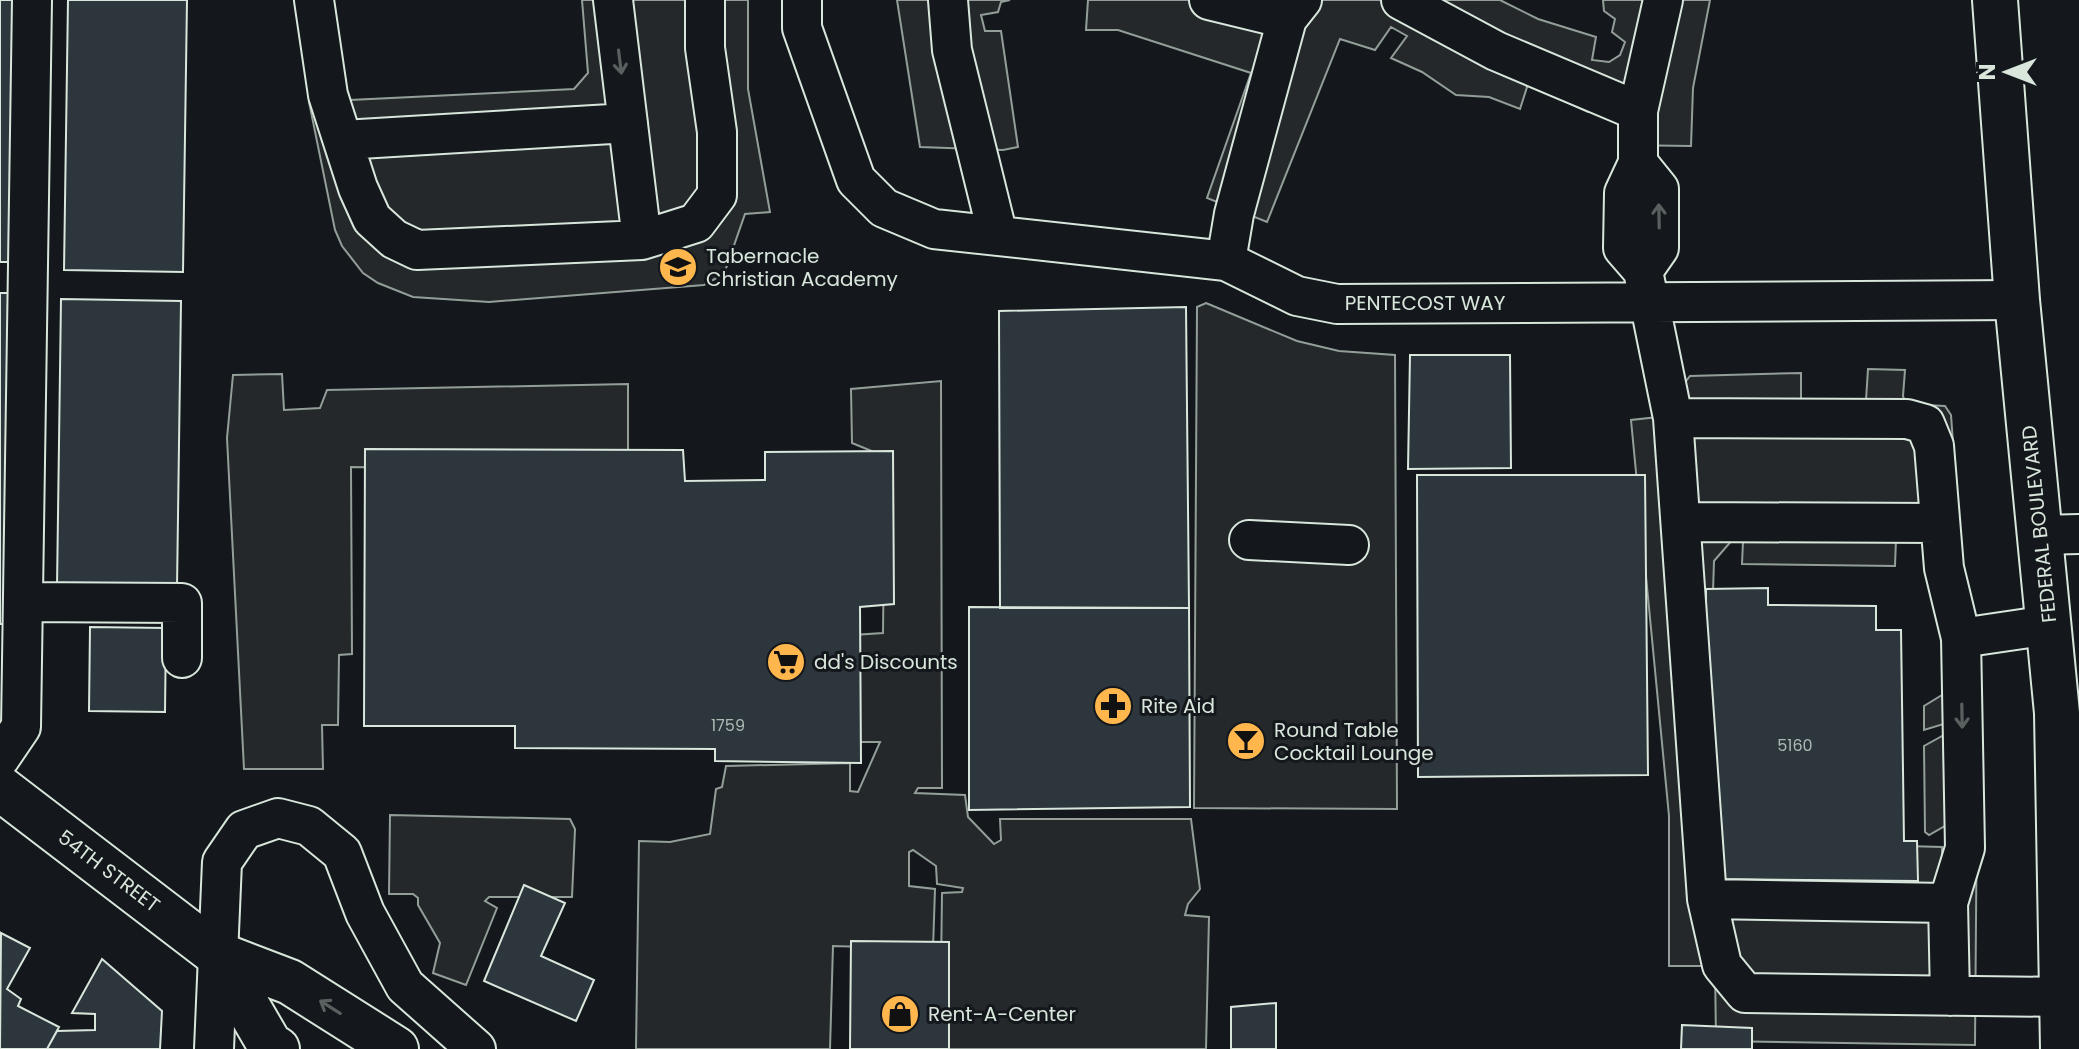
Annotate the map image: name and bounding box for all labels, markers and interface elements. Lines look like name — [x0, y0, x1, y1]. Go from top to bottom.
north arrow — [1967, 32, 2047, 112]
one-way arrow — [613, 48, 628, 74]
text: N — [1972, 64, 2003, 80]
one-way arrow — [1651, 203, 1667, 230]
place label: Tabernacle Christian Academy — [706, 242, 898, 293]
school or university icon: Tabernacle Christian Academy — [657, 246, 699, 288]
street label: PENTECOST WAY — [1345, 289, 1506, 317]
street label: FEDERAL BOULEVARD — [2015, 424, 2063, 624]
supermarket icon: dd's Discounts — [765, 641, 807, 683]
place label: dd's Discounts — [814, 648, 958, 676]
pharmacy icon: Rite Aid — [1092, 685, 1134, 727]
place label: Rite Aid — [1141, 692, 1215, 720]
one-way arrow — [1954, 702, 1970, 729]
house number: 1759 — [711, 714, 745, 737]
place label: Round Table Cocktail Lounge — [1274, 716, 1434, 767]
bar icon: Round Table Cocktail Lounge — [1225, 720, 1267, 762]
house number: 5160 — [1777, 734, 1813, 757]
street label: 54TH STREET — [52, 823, 166, 919]
shop icon: Rent-A-Center — [879, 993, 921, 1035]
one-way arrow — [319, 999, 342, 1015]
place label: Rent-A-Center — [928, 1000, 1076, 1028]

